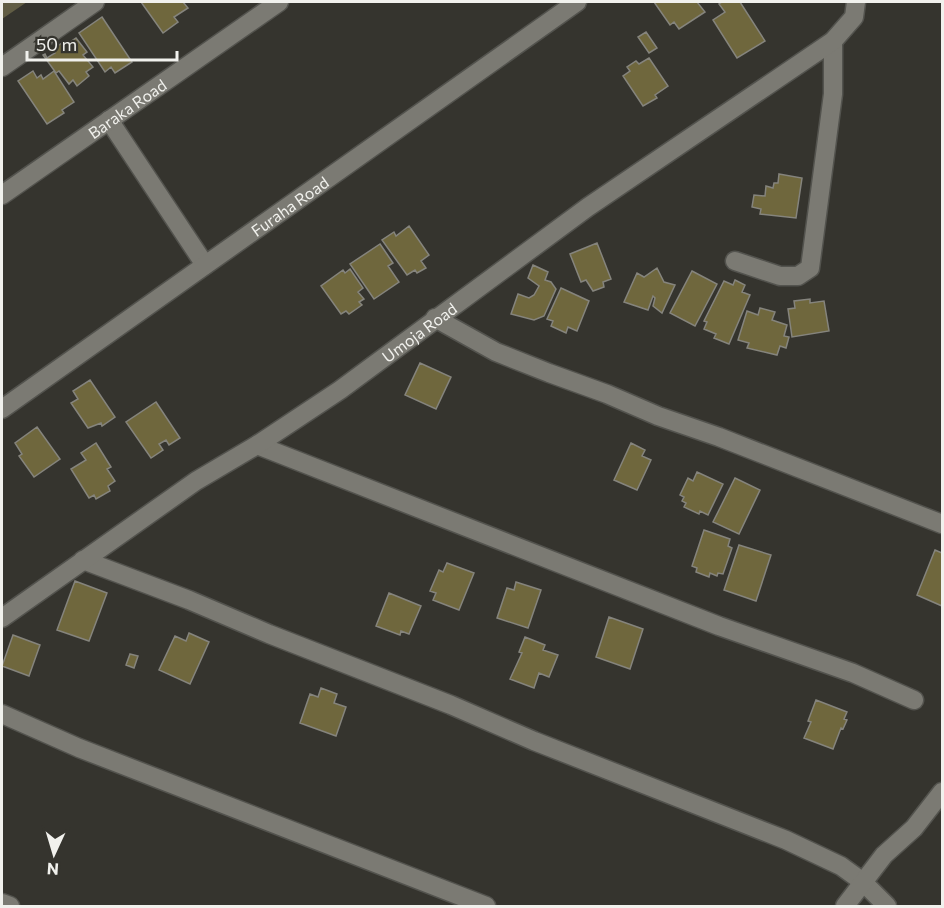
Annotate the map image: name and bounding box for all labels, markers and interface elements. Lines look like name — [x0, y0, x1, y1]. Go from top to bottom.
scale bar — [27, 24, 177, 62]
text: 50 m — [36, 33, 77, 55]
street label: Baraka Road — [84, 74, 169, 142]
street label: Furaha Road — [247, 172, 332, 240]
street label: Umoja Road — [378, 298, 460, 366]
north arrow — [24, 824, 84, 884]
text: N — [46, 860, 60, 879]

